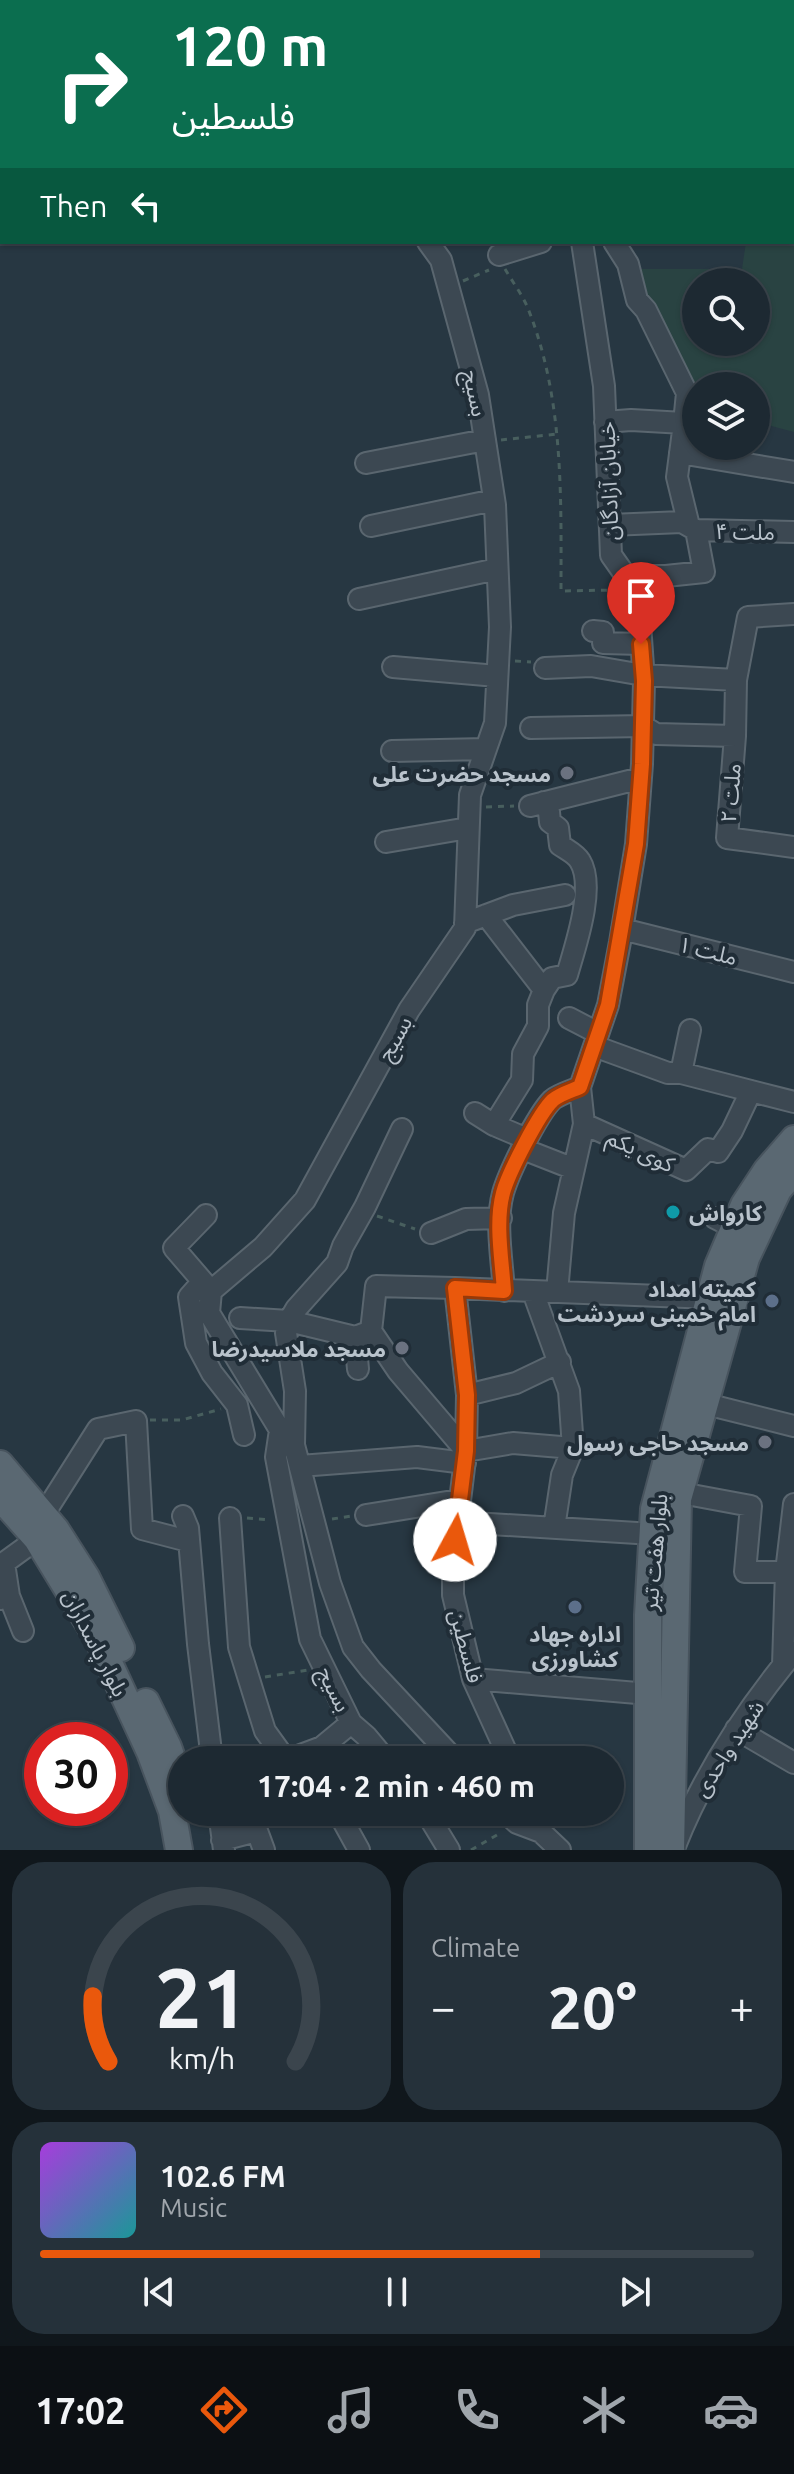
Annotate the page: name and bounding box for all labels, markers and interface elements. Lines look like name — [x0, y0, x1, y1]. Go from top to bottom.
text: 120 m — [172, 14, 328, 77]
icon: right — [40, 32, 144, 136]
text: فلسطین — [172, 95, 295, 136]
icon: left — [124, 184, 168, 228]
text: Then — [40, 189, 108, 223]
map controls — [682, 268, 770, 460]
button: search — [682, 268, 770, 356]
street label: بسیج — [454, 367, 493, 420]
button: layers — [682, 372, 770, 460]
street label: خیابان آزادگان — [593, 421, 625, 541]
street label: ملت ۴ — [715, 518, 775, 544]
pin — [607, 562, 675, 644]
icon: arrive — [619, 574, 663, 618]
place label: مسجد حضرت علی — [373, 761, 551, 787]
street label: ملت ۲ — [715, 762, 745, 824]
marker: مسجد حضرت علی — [558, 764, 576, 782]
street label: ملت ۱ — [676, 931, 740, 969]
street label: بسیج — [372, 1011, 421, 1067]
street label: کوی یکم — [601, 1124, 679, 1181]
place label: کارواش — [689, 1200, 763, 1227]
marker: کارواش — [664, 1203, 682, 1221]
place label: کمیته امداد امام خمینی سردشت — [558, 1276, 757, 1331]
marker: کمیته امداد امام خمینی سردشت — [763, 1292, 781, 1310]
place label: مسجد ملاسیدرضا — [212, 1336, 386, 1363]
marker: مسجد ملاسیدرضا — [393, 1339, 411, 1357]
place label: مسجد حاجی رسول — [567, 1430, 749, 1457]
marker: مسجد حاجی رسول — [756, 1433, 774, 1451]
street label: بلوار هفت تیر — [636, 1492, 674, 1613]
position arrow — [413, 1498, 497, 1582]
street label: بلوار پاسداران — [56, 1586, 134, 1702]
marker: اداره جهاد کشاورزی — [566, 1598, 584, 1616]
street label: فلسطین — [444, 1607, 489, 1686]
place label: اداره جهاد کشاورزی — [529, 1621, 621, 1673]
street label: بسیج — [309, 1662, 357, 1718]
street label: شهید واحدی — [688, 1695, 769, 1801]
speed limit sign: 30 — [24, 1722, 128, 1826]
text: 17:04 · 2 min · 460 m — [257, 1769, 535, 1803]
text: Climate — [431, 1933, 520, 1962]
text: 21 — [155, 1950, 248, 2044]
text: 20° — [548, 1973, 637, 2040]
text: − — [431, 1982, 456, 2031]
text: + — [729, 1982, 754, 2031]
text: km/h — [169, 2042, 235, 2074]
text: 102.6 FM — [160, 2159, 286, 2193]
text: Music — [160, 2193, 227, 2222]
icon: previous — [137, 2270, 181, 2314]
icon: pause — [375, 2270, 419, 2314]
icon: next — [613, 2270, 657, 2314]
icon: directions — [196, 2382, 252, 2438]
icon: music — [323, 2382, 379, 2438]
icon: phone — [449, 2382, 505, 2438]
icon: climate — [576, 2382, 632, 2438]
icon: car — [703, 2382, 759, 2438]
text: 17:02 — [35, 2390, 125, 2431]

